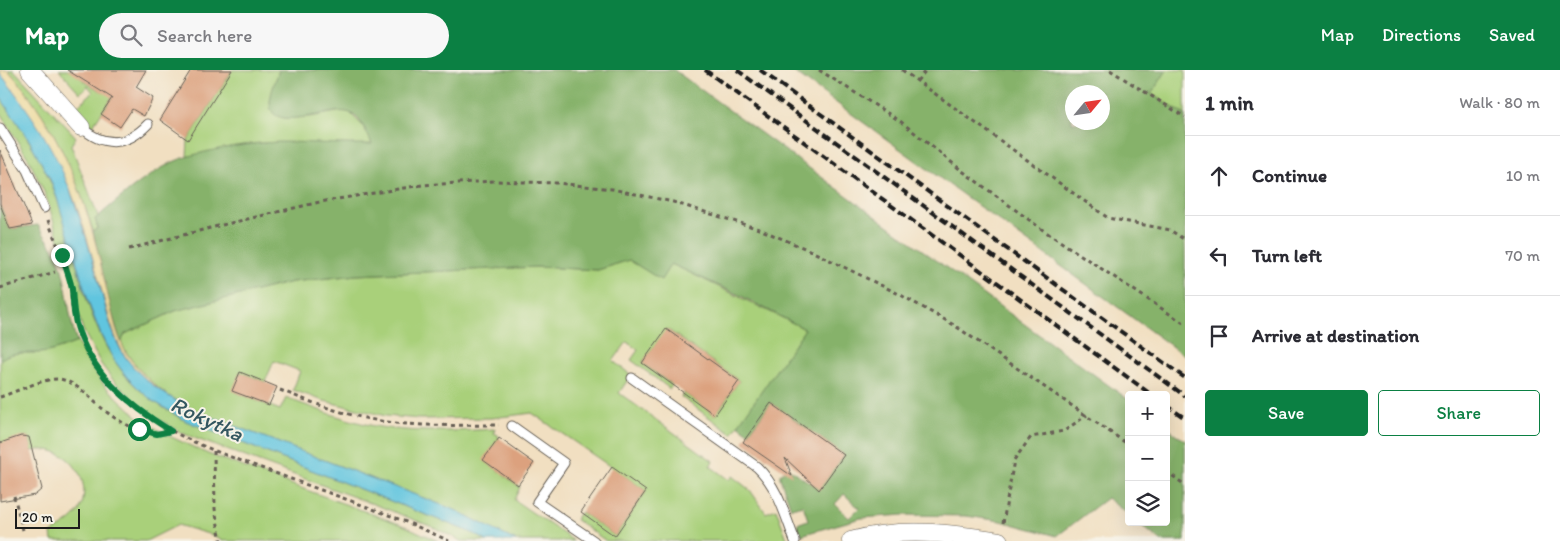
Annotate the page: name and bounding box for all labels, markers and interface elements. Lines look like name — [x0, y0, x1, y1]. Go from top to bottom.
search box — [99, 13, 449, 58]
text: Map — [25, 21, 69, 50]
icon: search — [117, 21, 145, 49]
text: Search here — [157, 24, 252, 47]
text: Map — [1321, 24, 1354, 46]
text: Directions — [1382, 24, 1461, 46]
text: Saved — [1489, 24, 1535, 46]
north arrow — [1065, 85, 1110, 130]
text: 1 min — [1205, 90, 1254, 115]
text: Walk · 80 m — [1459, 93, 1540, 112]
icon: ahead — [1205, 162, 1233, 190]
text: Continue — [1252, 164, 1327, 187]
text: 10 m — [1506, 166, 1540, 185]
icon: left — [1205, 242, 1233, 270]
route end — [51, 244, 74, 267]
text: Turn left — [1252, 244, 1322, 267]
text: 70 m — [1505, 246, 1540, 265]
icon: arrive — [1205, 322, 1233, 350]
text: Arrive at destination — [1252, 324, 1419, 347]
button: Save — [1205, 390, 1368, 436]
button: Share — [1378, 390, 1540, 436]
water label: Rokytka — [167, 391, 248, 448]
map controls — [1125, 391, 1170, 526]
button: + — [1125, 391, 1170, 436]
route start — [128, 418, 151, 441]
button: − — [1125, 436, 1170, 481]
button: layers — [1125, 481, 1170, 526]
scale bar — [15, 506, 80, 529]
text: 20 m — [22, 509, 53, 526]

